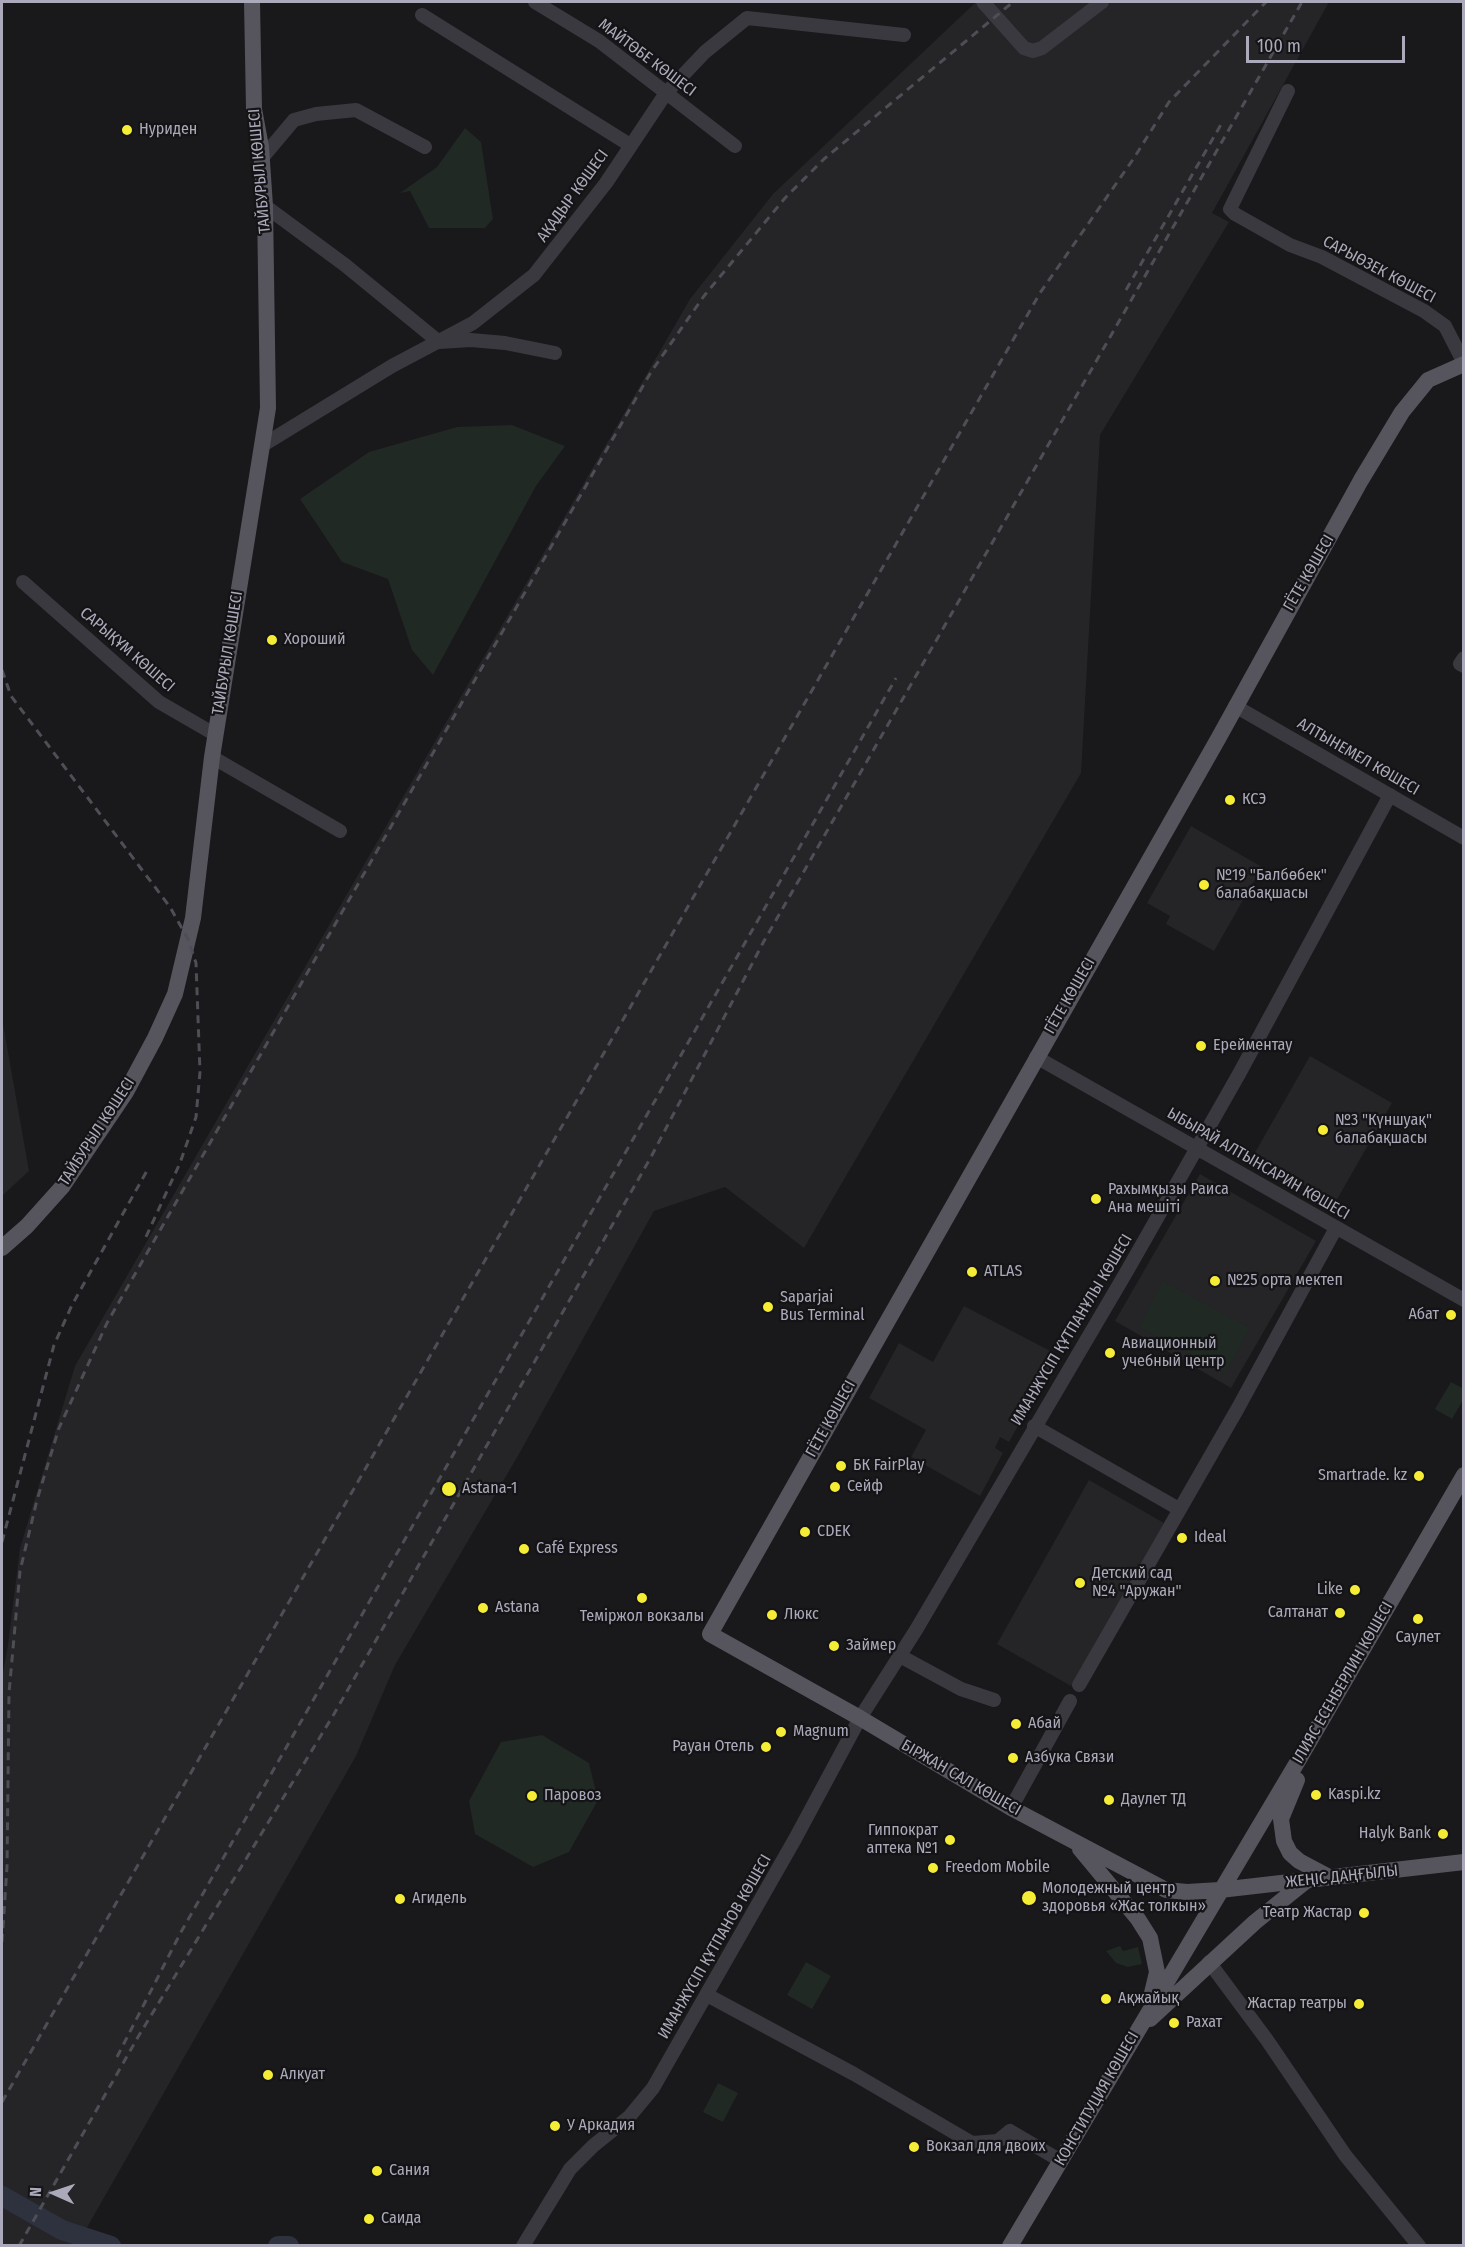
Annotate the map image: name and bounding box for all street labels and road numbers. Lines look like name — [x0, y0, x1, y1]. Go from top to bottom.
street label: МАЙТӨБЕ КӨШЕСІ — [594, 15, 700, 101]
street label: ТАЙБУРЫЛ КӨШЕСІ — [245, 108, 275, 234]
street label: АҚАДЫР КӨШЕСІ — [533, 146, 613, 246]
street label: САРЫӨЗЕК КӨШЕСІ — [1319, 232, 1439, 308]
street label: ГЁТЕ КӨШЕСІ — [1280, 532, 1338, 614]
street label: ТАЙБУРЫЛ КӨШЕСІ — [209, 590, 247, 716]
street label: САРЫҚҰМ КӨШЕСІ — [76, 604, 178, 696]
street label: АЛТЫНЕМЕЛ КӨШЕСІ — [1294, 714, 1422, 800]
street label: ГЁТЕ КӨШЕСІ — [1041, 955, 1099, 1037]
street label: ТАЙБУРЫЛ КӨШЕСІ — [55, 1074, 139, 1190]
street label: ЫБЫРАЙ АЛТЫНСАРИН КӨШЕСІ — [1163, 1104, 1353, 1224]
street label: ИМАНЖҮСІП ҚҰТПАНҰЛЫ КӨШЕСІ — [1007, 1231, 1137, 1429]
street label: ГЁТЕ КӨШЕСІ — [802, 1377, 860, 1461]
street label: ІЛИЯС ЕСЕНБЕРЛИН КӨШЕСІ — [1289, 1599, 1397, 1767]
street label: БІРЖАН САЛ КӨШЕСІ — [898, 1736, 1024, 1820]
street label: ИМАНЖҮСІП ҚҰТПАНОВ КӨШЕСІ — [654, 1851, 776, 2043]
street label: ЖЕҢІС ДАҢҒЫЛЫ — [1285, 1862, 1399, 1892]
street label: КОНСТИТУЦИЯ КӨШЕСІ — [1051, 2029, 1143, 2169]

